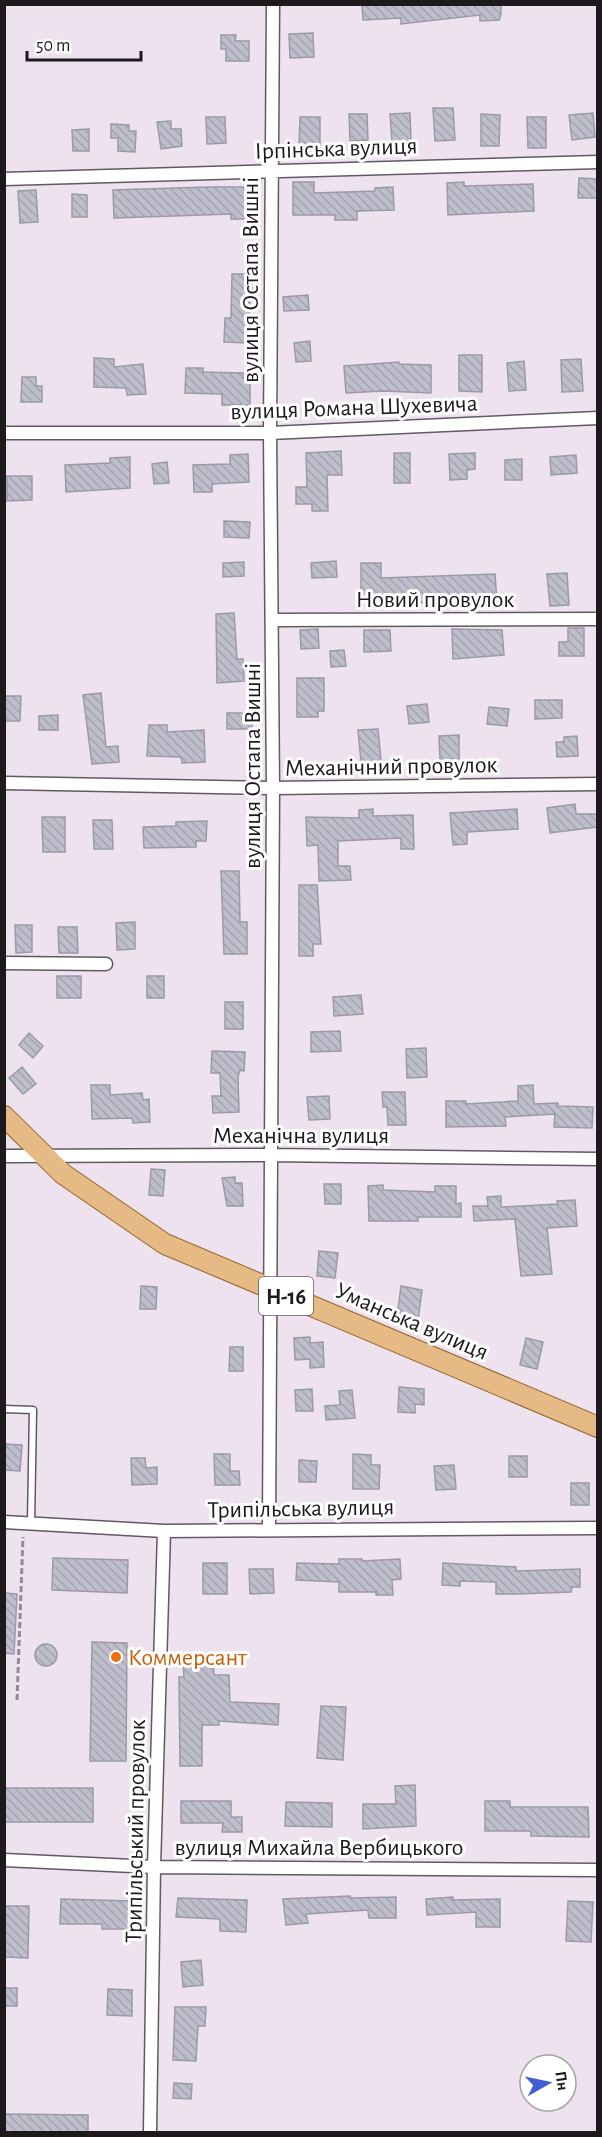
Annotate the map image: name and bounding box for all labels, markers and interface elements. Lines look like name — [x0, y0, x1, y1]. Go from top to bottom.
scale bar — [27, 24, 141, 62]
text: 50 m — [36, 37, 70, 55]
street label: Ірпінська вулиця — [254, 134, 418, 164]
street label: вулиця Остапа Вишні — [239, 177, 263, 383]
street label: вулиця Романа Шухевича — [230, 392, 478, 424]
street label: Новий провулок — [356, 588, 514, 612]
street label: вулиця Остапа Вишні — [241, 663, 265, 869]
street label: Механічний провулок — [284, 753, 498, 781]
street label: Механічна вулиця — [213, 1124, 389, 1148]
road number: Н-16 — [259, 1277, 313, 1315]
street label: Уманська вулиця — [331, 1279, 492, 1365]
street label: Трипільська вулиця — [208, 1495, 394, 1523]
place label: Коммерсант — [128, 1646, 247, 1670]
marker: Коммерсант — [109, 1650, 123, 1664]
street label: Трипільський провулок — [122, 1719, 150, 1943]
street label: вулиця Михайла Вербицького — [175, 1836, 463, 1860]
north arrow — [518, 2053, 578, 2113]
text: Пн — [552, 2070, 571, 2092]

